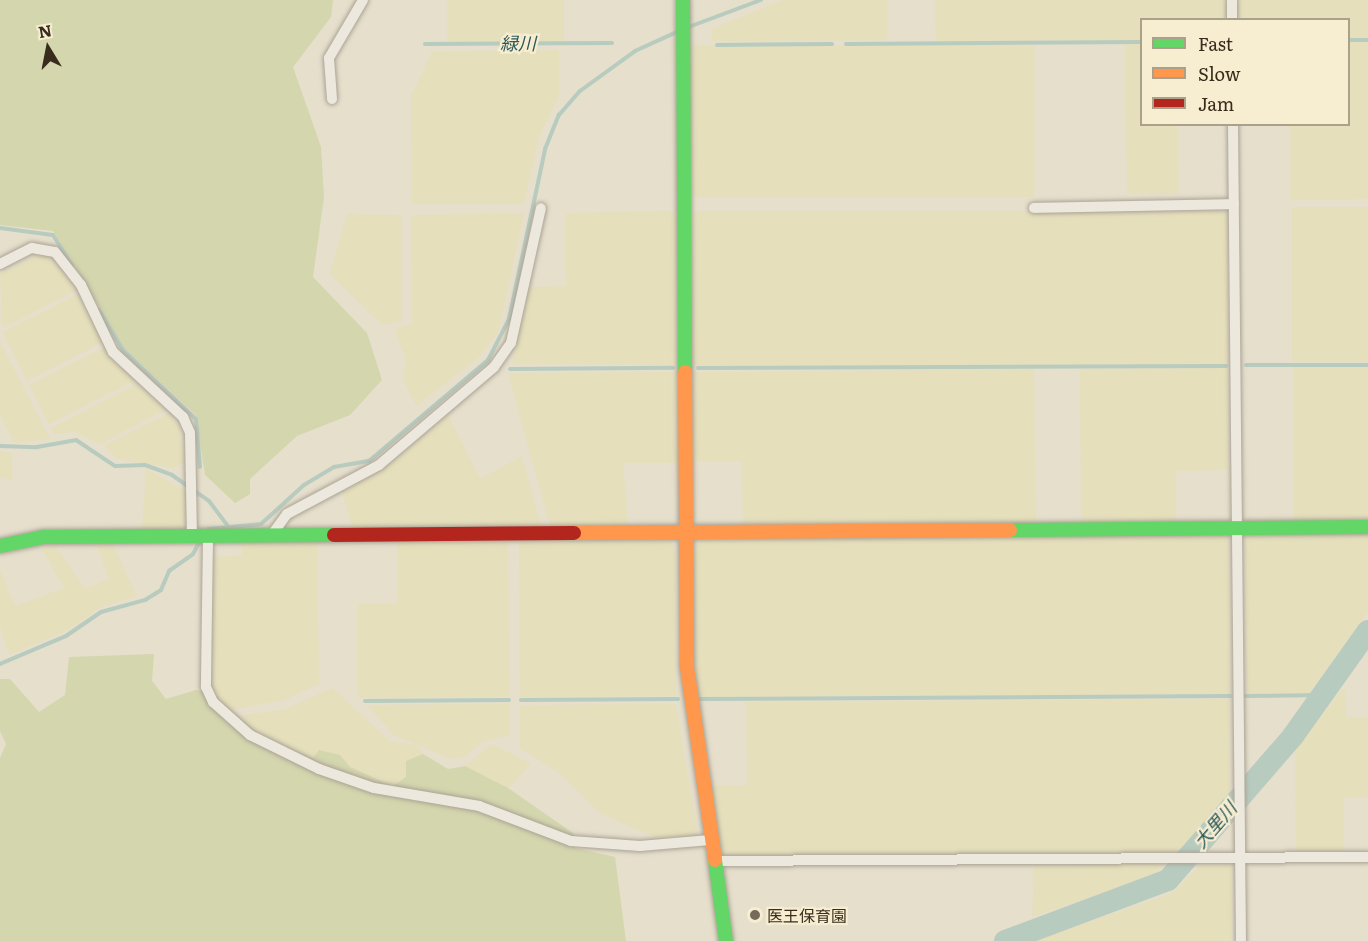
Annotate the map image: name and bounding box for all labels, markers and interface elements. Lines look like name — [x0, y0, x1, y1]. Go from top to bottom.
text: N — [36, 17, 54, 43]
north arrow — [18, 18, 78, 78]
legend — [1140, 18, 1350, 126]
text: Fast — [1198, 30, 1233, 57]
water label: 緑川 — [500, 32, 536, 54]
text: Slow — [1198, 60, 1240, 87]
text: Jam — [1198, 90, 1234, 117]
water label: 大里川 — [1189, 798, 1241, 852]
place label: 医王保育園 — [767, 905, 847, 925]
marker: 医王保育園 — [748, 908, 762, 922]

